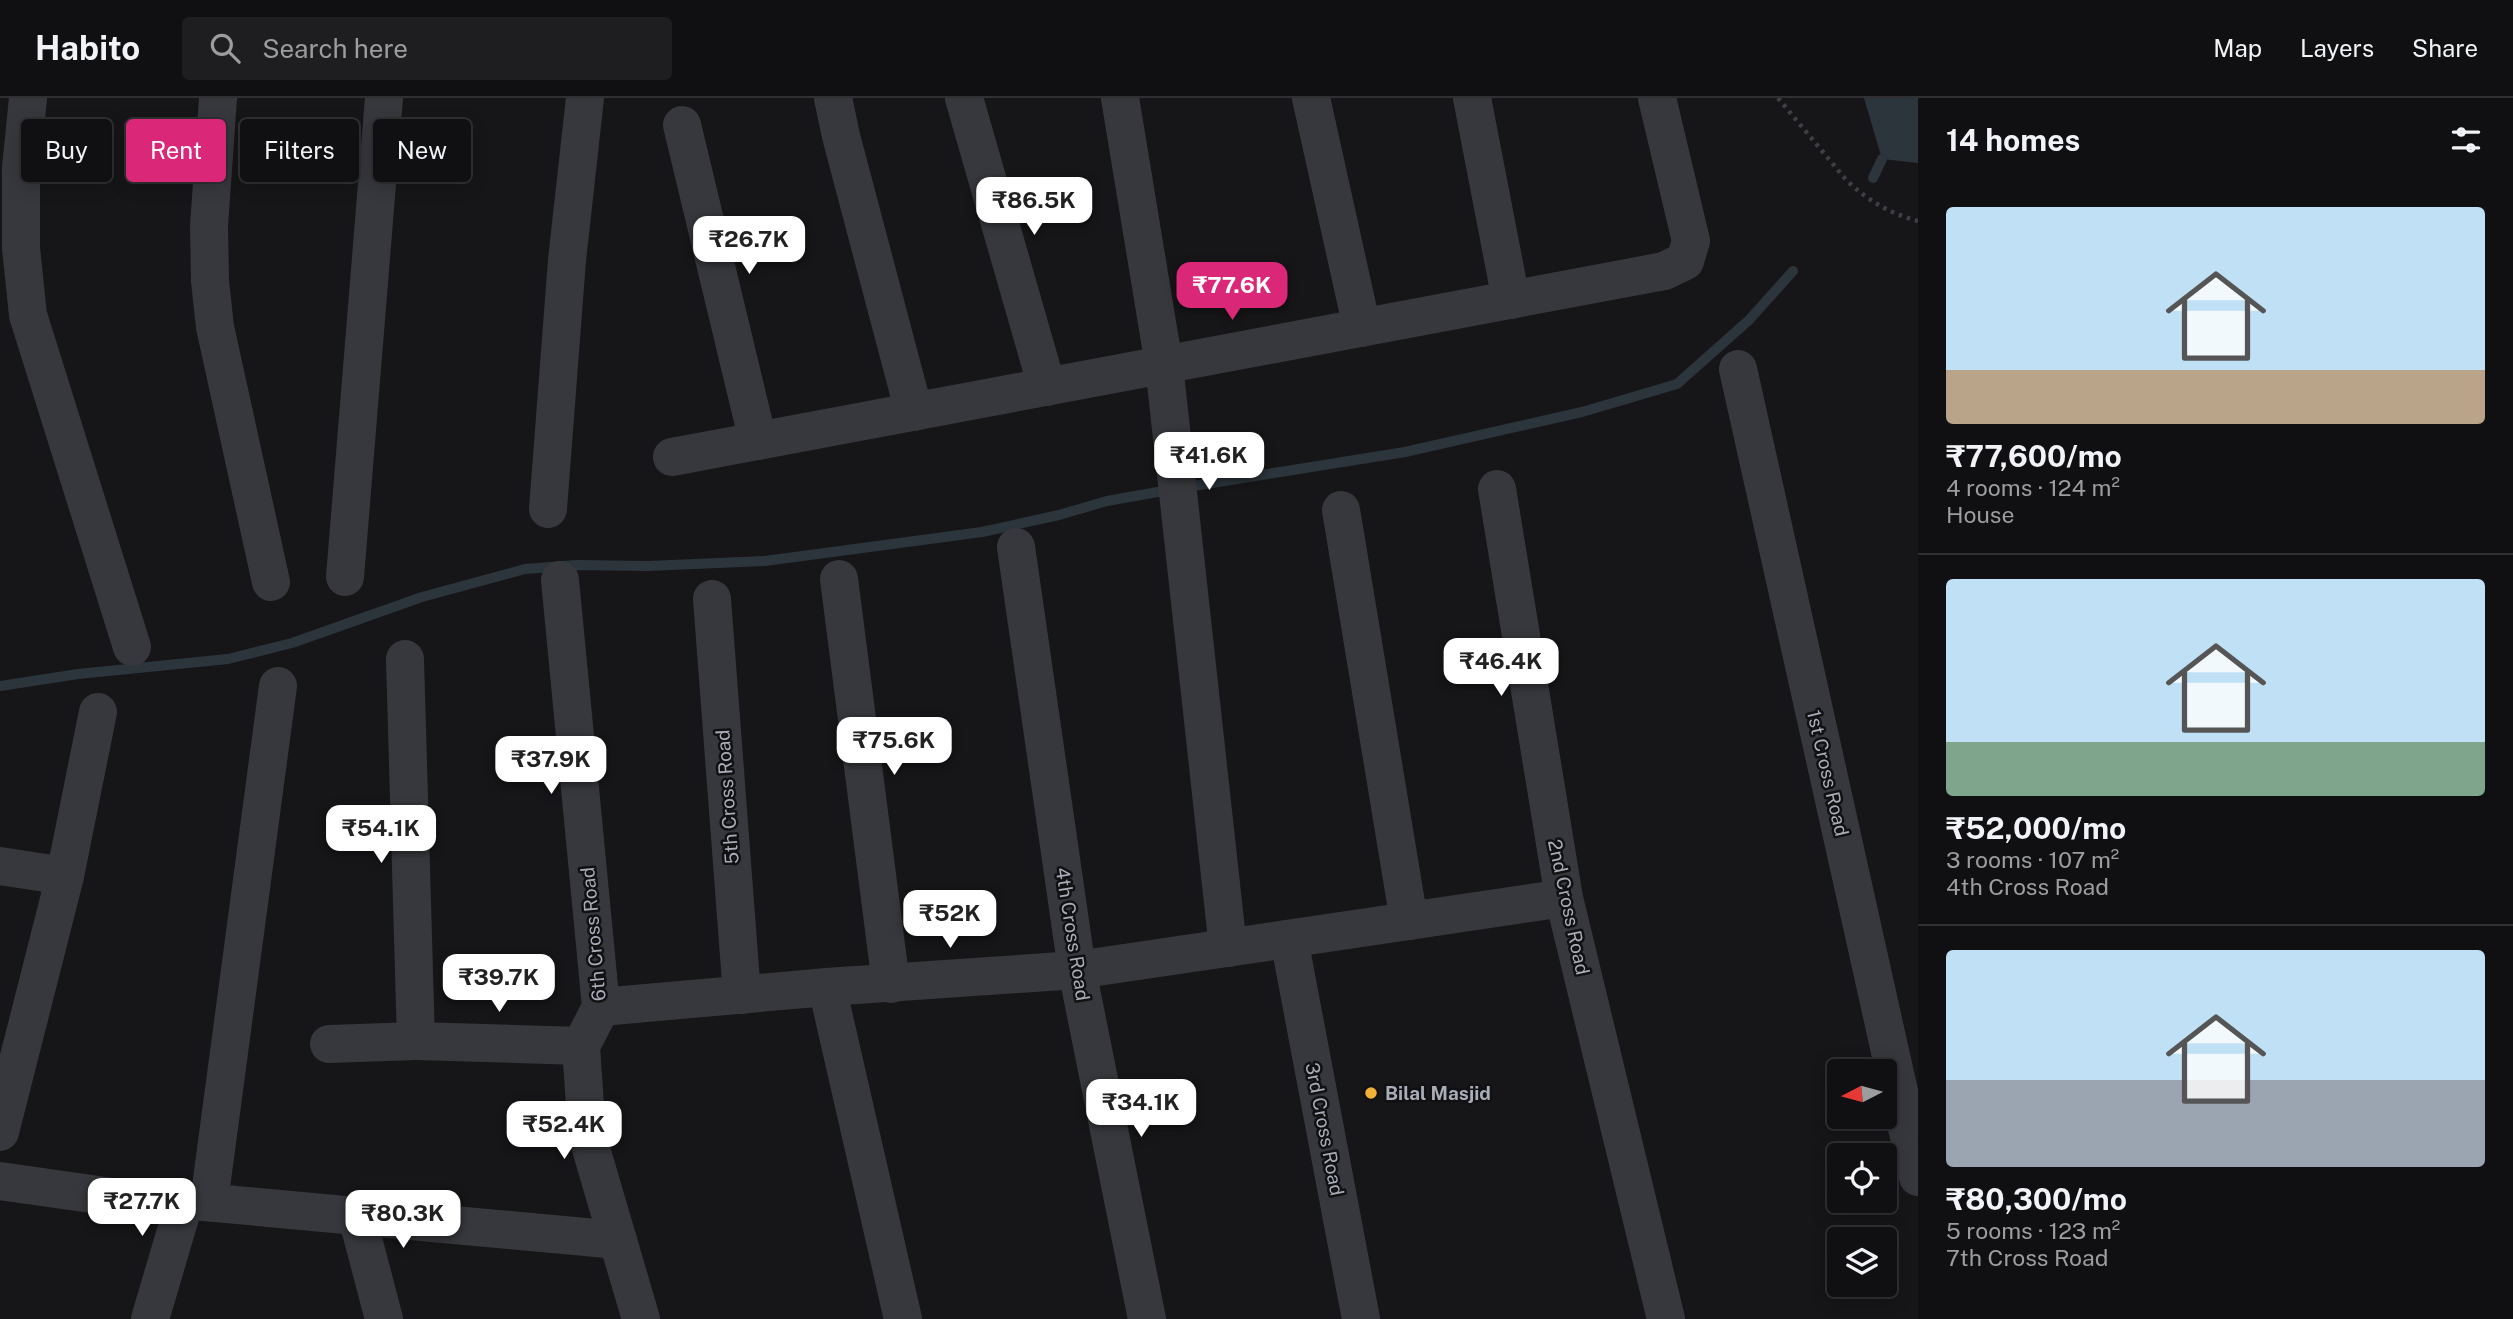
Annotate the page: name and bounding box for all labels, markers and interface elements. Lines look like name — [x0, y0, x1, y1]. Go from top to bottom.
search box — [182, 17, 672, 80]
text: Habito — [35, 29, 140, 67]
icon: search — [206, 29, 244, 67]
text: Search here — [262, 33, 408, 64]
text: Map — [2213, 34, 2262, 62]
text: Layers — [2300, 34, 2374, 62]
text: Share — [2412, 34, 2478, 62]
chip: Buy — [21, 119, 112, 182]
chip: Rent — [126, 119, 226, 182]
chip: Filters — [240, 119, 359, 182]
chip: New — [373, 119, 471, 182]
icon: filters — [2447, 121, 2485, 159]
text: 14 homes — [1946, 122, 2080, 158]
pin: ₹86.5K — [977, 178, 1091, 237]
text: ₹86.5K — [992, 186, 1076, 213]
pin: ₹26.7K — [692, 216, 806, 276]
text: ₹26.7K — [709, 225, 789, 252]
icon: home — [2153, 253, 2279, 379]
pin: ₹77.6K — [1175, 262, 1289, 322]
text: ₹77.6K — [1193, 271, 1272, 298]
pin: ₹41.6K — [1152, 432, 1266, 492]
text: ₹77,600/mo — [1946, 438, 2122, 474]
text: ₹41.6K — [1170, 441, 1248, 468]
text: 4 rooms · 124 m² — [1946, 474, 2120, 501]
text: House — [1946, 501, 2014, 528]
icon: home — [2153, 625, 2279, 751]
pin: ₹46.4K — [1444, 638, 1558, 698]
text: ₹46.4K — [1460, 647, 1542, 674]
street label: 1st Cross Road — [1803, 708, 1853, 838]
pin: ₹75.6K — [837, 718, 951, 777]
text: ₹75.6K — [853, 726, 935, 753]
street label: 5th Cross Road — [711, 729, 743, 865]
pin: ₹37.9K — [494, 736, 608, 796]
text: ₹37.9K — [511, 745, 591, 772]
pin: ₹54.1K — [324, 806, 438, 865]
text: ₹52,000/mo — [1946, 810, 2126, 846]
text: ₹54.1K — [342, 814, 420, 841]
street label: 2nd Cross Road — [1544, 837, 1594, 977]
text: 3 rooms · 107 m² — [1946, 846, 2119, 873]
street label: 6th Cross Road — [576, 866, 610, 1002]
street label: 4th Cross Road — [1052, 866, 1094, 1002]
text: 4th Cross Road — [1946, 873, 2109, 900]
pin: ₹52K — [909, 890, 991, 950]
text: ₹52K — [919, 899, 981, 926]
pin: ₹39.7K — [442, 954, 556, 1014]
text: ₹39.7K — [459, 963, 539, 990]
icon: home — [2153, 996, 2279, 1122]
north arrow — [1827, 1059, 1897, 1129]
map controls — [1827, 1059, 1897, 1297]
street label: 3rd Cross Road — [1301, 1061, 1349, 1197]
pin: ₹34.1K — [1084, 1080, 1198, 1139]
place label: Bilal Masjid — [1385, 1082, 1491, 1104]
marker: Bilal Masjid — [1363, 1085, 1379, 1101]
text: ₹34.1K — [1102, 1088, 1180, 1115]
pin: ₹52.4K — [507, 1102, 621, 1161]
text: ₹52.4K — [523, 1110, 605, 1137]
button: locate — [1827, 1143, 1897, 1213]
pin: ₹27.7K — [85, 1178, 199, 1238]
text: ₹80,300/mo — [1946, 1181, 2127, 1217]
text: ₹27.7K — [104, 1187, 180, 1214]
pin: ₹80.3K — [346, 1190, 460, 1250]
text: ₹80.3K — [362, 1199, 444, 1226]
text: 5 rooms · 123 m² — [1946, 1217, 2120, 1244]
button: layers — [1827, 1227, 1897, 1297]
text: 7th Cross Road — [1946, 1244, 2108, 1271]

